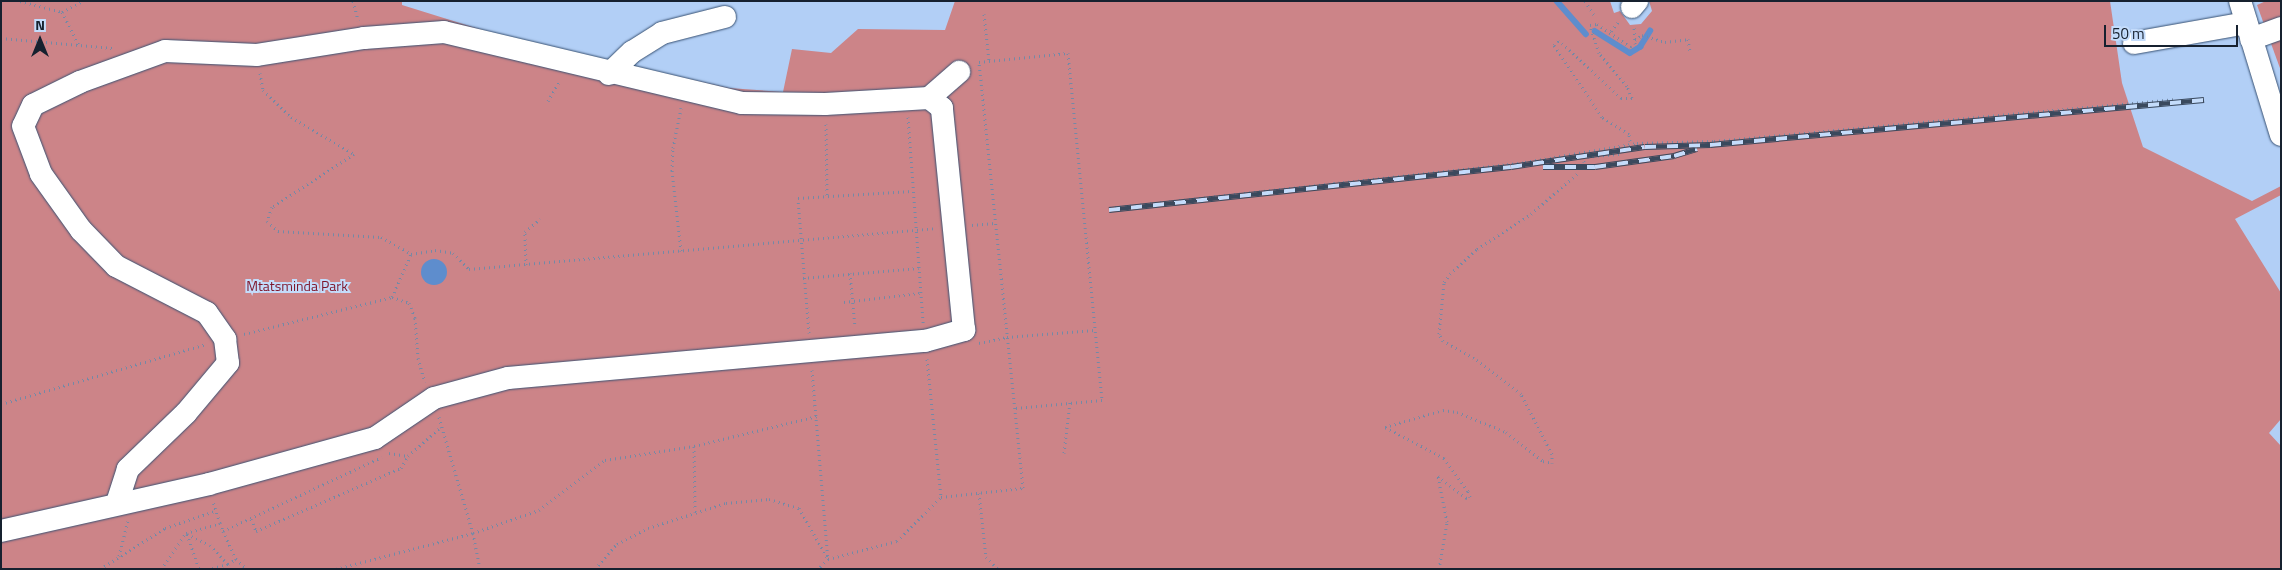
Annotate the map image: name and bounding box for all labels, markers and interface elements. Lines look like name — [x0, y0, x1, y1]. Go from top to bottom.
text: N — [35, 14, 45, 35]
north arrow — [15, 15, 65, 65]
scale bar — [2107, 15, 2241, 47]
text: 50 m — [2112, 22, 2145, 45]
park label: Mtatsminda Park — [246, 278, 348, 294]

